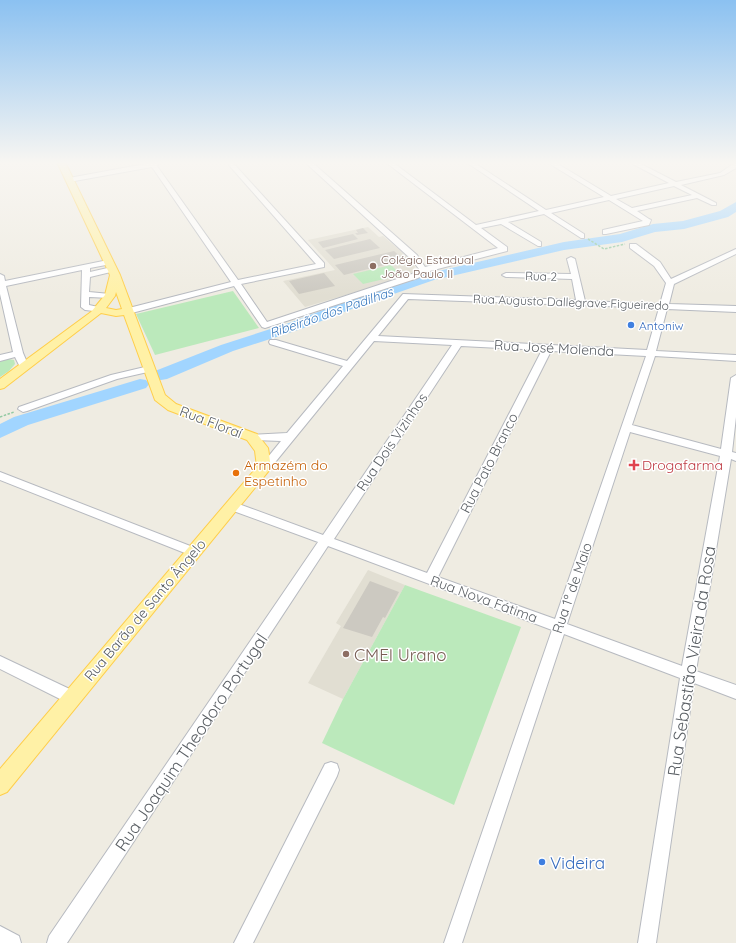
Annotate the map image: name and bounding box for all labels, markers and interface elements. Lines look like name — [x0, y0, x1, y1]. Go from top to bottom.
place label: Colégio Estadual João Paulo II — [381, 252, 474, 281]
marker: Colégio Estadual João Paulo II — [368, 261, 378, 271]
street label: Rua 2 — [525, 268, 558, 284]
water label: Ribeirão dos Padilhas — [267, 283, 396, 341]
street label: Rua Augusto Dallegrave Figueiredo — [473, 291, 669, 313]
place label: Antoniw — [639, 318, 683, 333]
marker: Antoniw — [626, 320, 636, 330]
street label: Rua José Molenda — [493, 336, 615, 360]
street label: Rua Dois Vizinhos — [352, 389, 432, 495]
street label: Rua Floraí — [177, 402, 245, 442]
street label: Rua Pato Branco — [456, 410, 522, 516]
place label: Armazém do Espetinho — [244, 456, 328, 490]
place label: Drogafarma — [642, 456, 723, 474]
marker: Drogafarma — [629, 460, 639, 470]
marker: Armazém do Espetinho — [231, 468, 241, 478]
street label: Rua Barão de Santo Ângelo — [80, 535, 210, 685]
street label: Rua 1º de Maio — [548, 540, 596, 636]
street label: Rua Sebastião Vieira da Rosa — [662, 544, 720, 778]
street label: Rua Nova Fátima — [428, 571, 540, 627]
street label: Rua Joaquim Theodoro Portugal — [110, 629, 272, 855]
place label: CMEI Urano — [354, 644, 447, 665]
marker: CMEI Urano — [341, 649, 351, 659]
place label: Videira — [550, 852, 605, 873]
marker: Videira — [537, 857, 547, 867]

